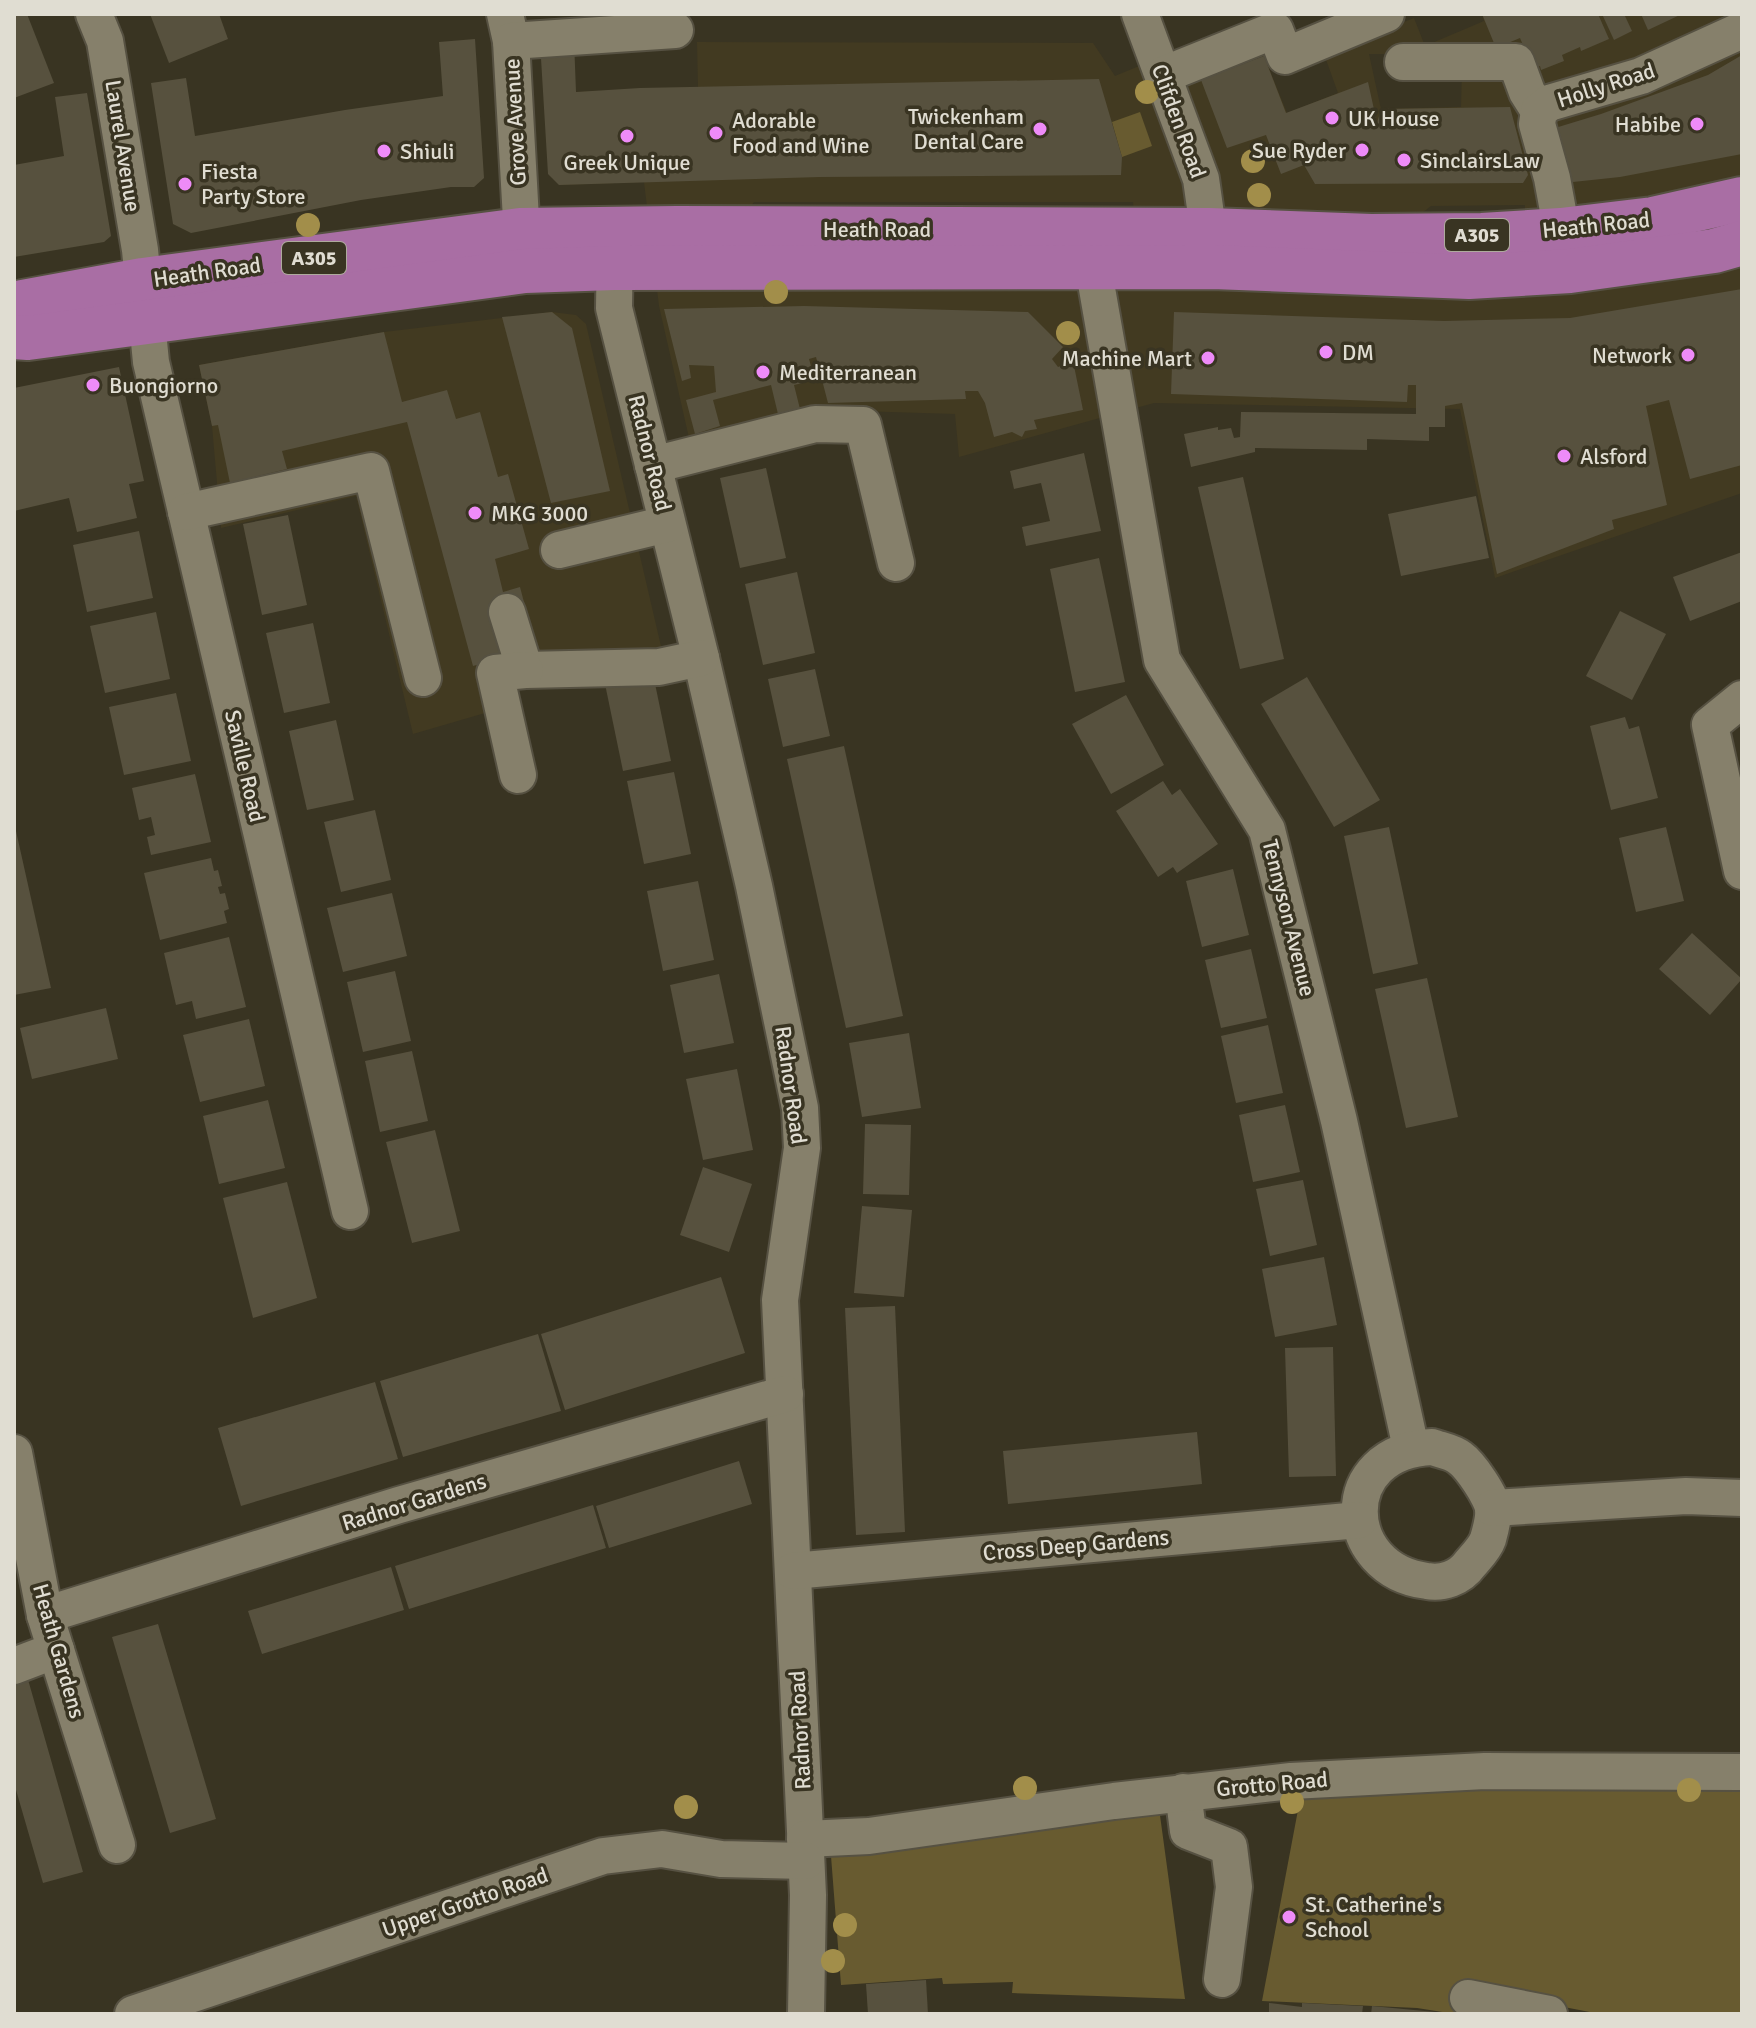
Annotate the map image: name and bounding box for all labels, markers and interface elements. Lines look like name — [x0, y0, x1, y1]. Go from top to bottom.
street label: Holly Road — [1554, 57, 1658, 113]
street label: Grove Avenue — [498, 58, 532, 186]
street label: Clifden Road — [1146, 60, 1212, 182]
street label: Laurel Avenue — [99, 78, 147, 214]
place label: Twickenham Dental Care — [908, 103, 1024, 155]
place label: UK House — [1348, 105, 1440, 132]
place label: Adorable Food and Wine — [732, 107, 870, 159]
marker: UK House — [1323, 109, 1341, 127]
place label: Habibe — [1615, 111, 1681, 138]
marker: Habibe — [1688, 115, 1706, 133]
marker: Twickenham Dental Care — [1031, 120, 1049, 138]
marker: Adorable Food and Wine — [707, 124, 725, 142]
marker: Greek Unique — [618, 127, 636, 145]
place label: Sue Ryder — [1252, 137, 1346, 164]
place label: Shiuli — [400, 138, 455, 165]
marker: Sue Ryder — [1353, 141, 1371, 159]
marker: Shiuli — [375, 142, 393, 160]
place label: SinclairsLaw — [1420, 147, 1540, 174]
place label: Greek Unique — [563, 149, 691, 176]
marker: SinclairsLaw — [1395, 151, 1413, 169]
place label: Fiesta Party Store — [201, 158, 305, 210]
marker: Fiesta Party Store — [176, 175, 194, 193]
street label: Heath Road — [1541, 206, 1651, 244]
street label: Heath Road — [823, 216, 931, 243]
road number: A305 — [1445, 219, 1509, 251]
road number: A305 — [282, 242, 346, 274]
street label: Heath Road — [151, 251, 263, 293]
place label: DM — [1342, 339, 1374, 366]
place label: Network — [1592, 342, 1672, 369]
marker: DM — [1317, 343, 1335, 361]
place label: Machine Mart — [1062, 345, 1192, 372]
marker: Network — [1679, 346, 1697, 364]
marker: Machine Mart — [1199, 349, 1217, 367]
place label: Mediterranean — [779, 359, 917, 386]
marker: Mediterranean — [754, 363, 772, 381]
place label: Buongiorno — [109, 372, 218, 399]
marker: Buongiorno — [84, 376, 102, 394]
street label: Radnor Road — [622, 392, 678, 514]
place label: Alsford — [1580, 443, 1647, 470]
marker: Alsford — [1555, 447, 1573, 465]
place label: MKG 3000 — [491, 500, 588, 527]
marker: MKG 3000 — [466, 504, 484, 522]
street label: Saville Road — [219, 707, 271, 825]
street label: Tennyson Avenue — [1256, 837, 1322, 999]
street label: Radnor Road — [769, 1024, 813, 1146]
street label: Radnor Gardens — [338, 1467, 490, 1537]
street label: Cross Deep Gardens — [982, 1523, 1170, 1567]
street label: Heath Gardens — [27, 1581, 91, 1721]
street label: Radnor Road — [783, 1670, 817, 1790]
street label: Grotto Road — [1215, 1766, 1329, 1802]
street label: Upper Grotto Road — [379, 1861, 551, 1943]
place label: St. Catherine's School — [1305, 1891, 1442, 1943]
marker: St. Catherine's School — [1280, 1908, 1298, 1926]

